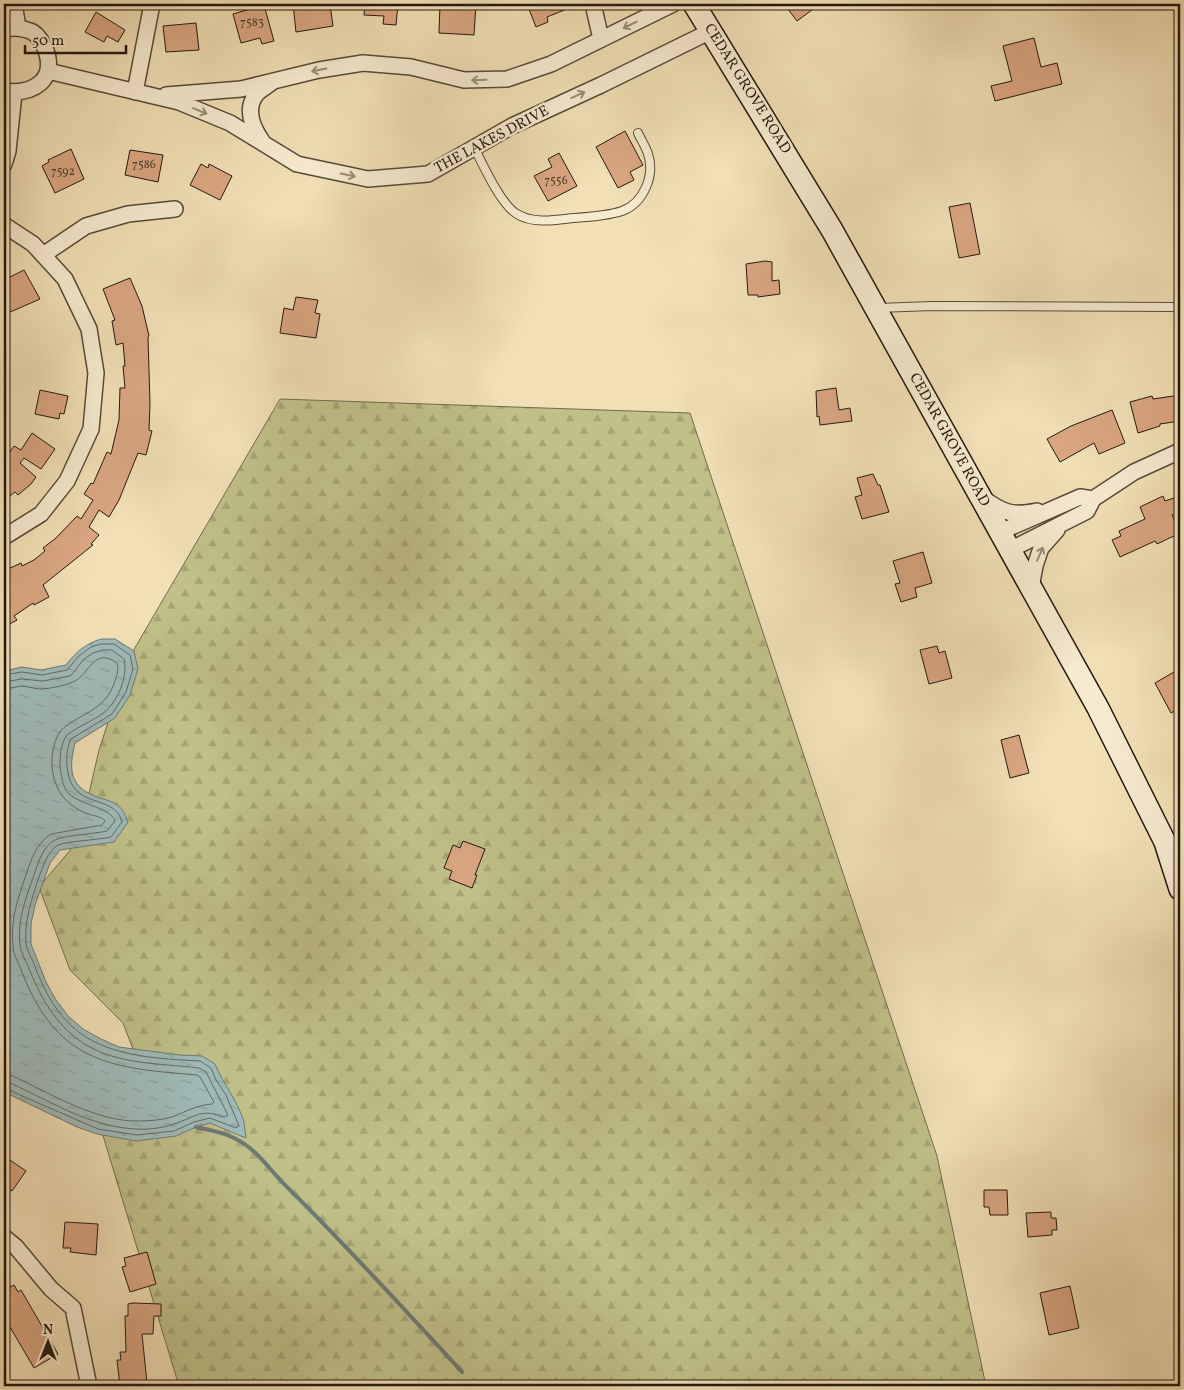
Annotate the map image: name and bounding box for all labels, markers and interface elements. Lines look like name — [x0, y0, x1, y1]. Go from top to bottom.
house number: 7583 — [240, 15, 264, 31]
one-way arrow — [622, 20, 637, 30]
street label: CEDAR GROVE ROAD — [698, 20, 796, 158]
scale bar — [25, 22, 126, 54]
text: 50 m — [32, 31, 64, 52]
one-way arrow — [311, 66, 327, 76]
one-way arrow — [471, 75, 487, 85]
one-way arrow — [570, 90, 585, 100]
street label: THE LAKES DRIVE — [431, 101, 553, 179]
one-way arrow — [192, 107, 207, 116]
house number: 7586 — [132, 157, 156, 173]
house number: 7592 — [51, 164, 75, 180]
one-way arrow — [340, 170, 356, 180]
house number: 7556 — [544, 173, 568, 189]
street label: CEDAR GROVE ROAD — [903, 369, 995, 511]
one-way arrow — [1036, 547, 1045, 562]
north arrow — [22, 1318, 72, 1368]
text: N — [43, 1321, 53, 1340]

